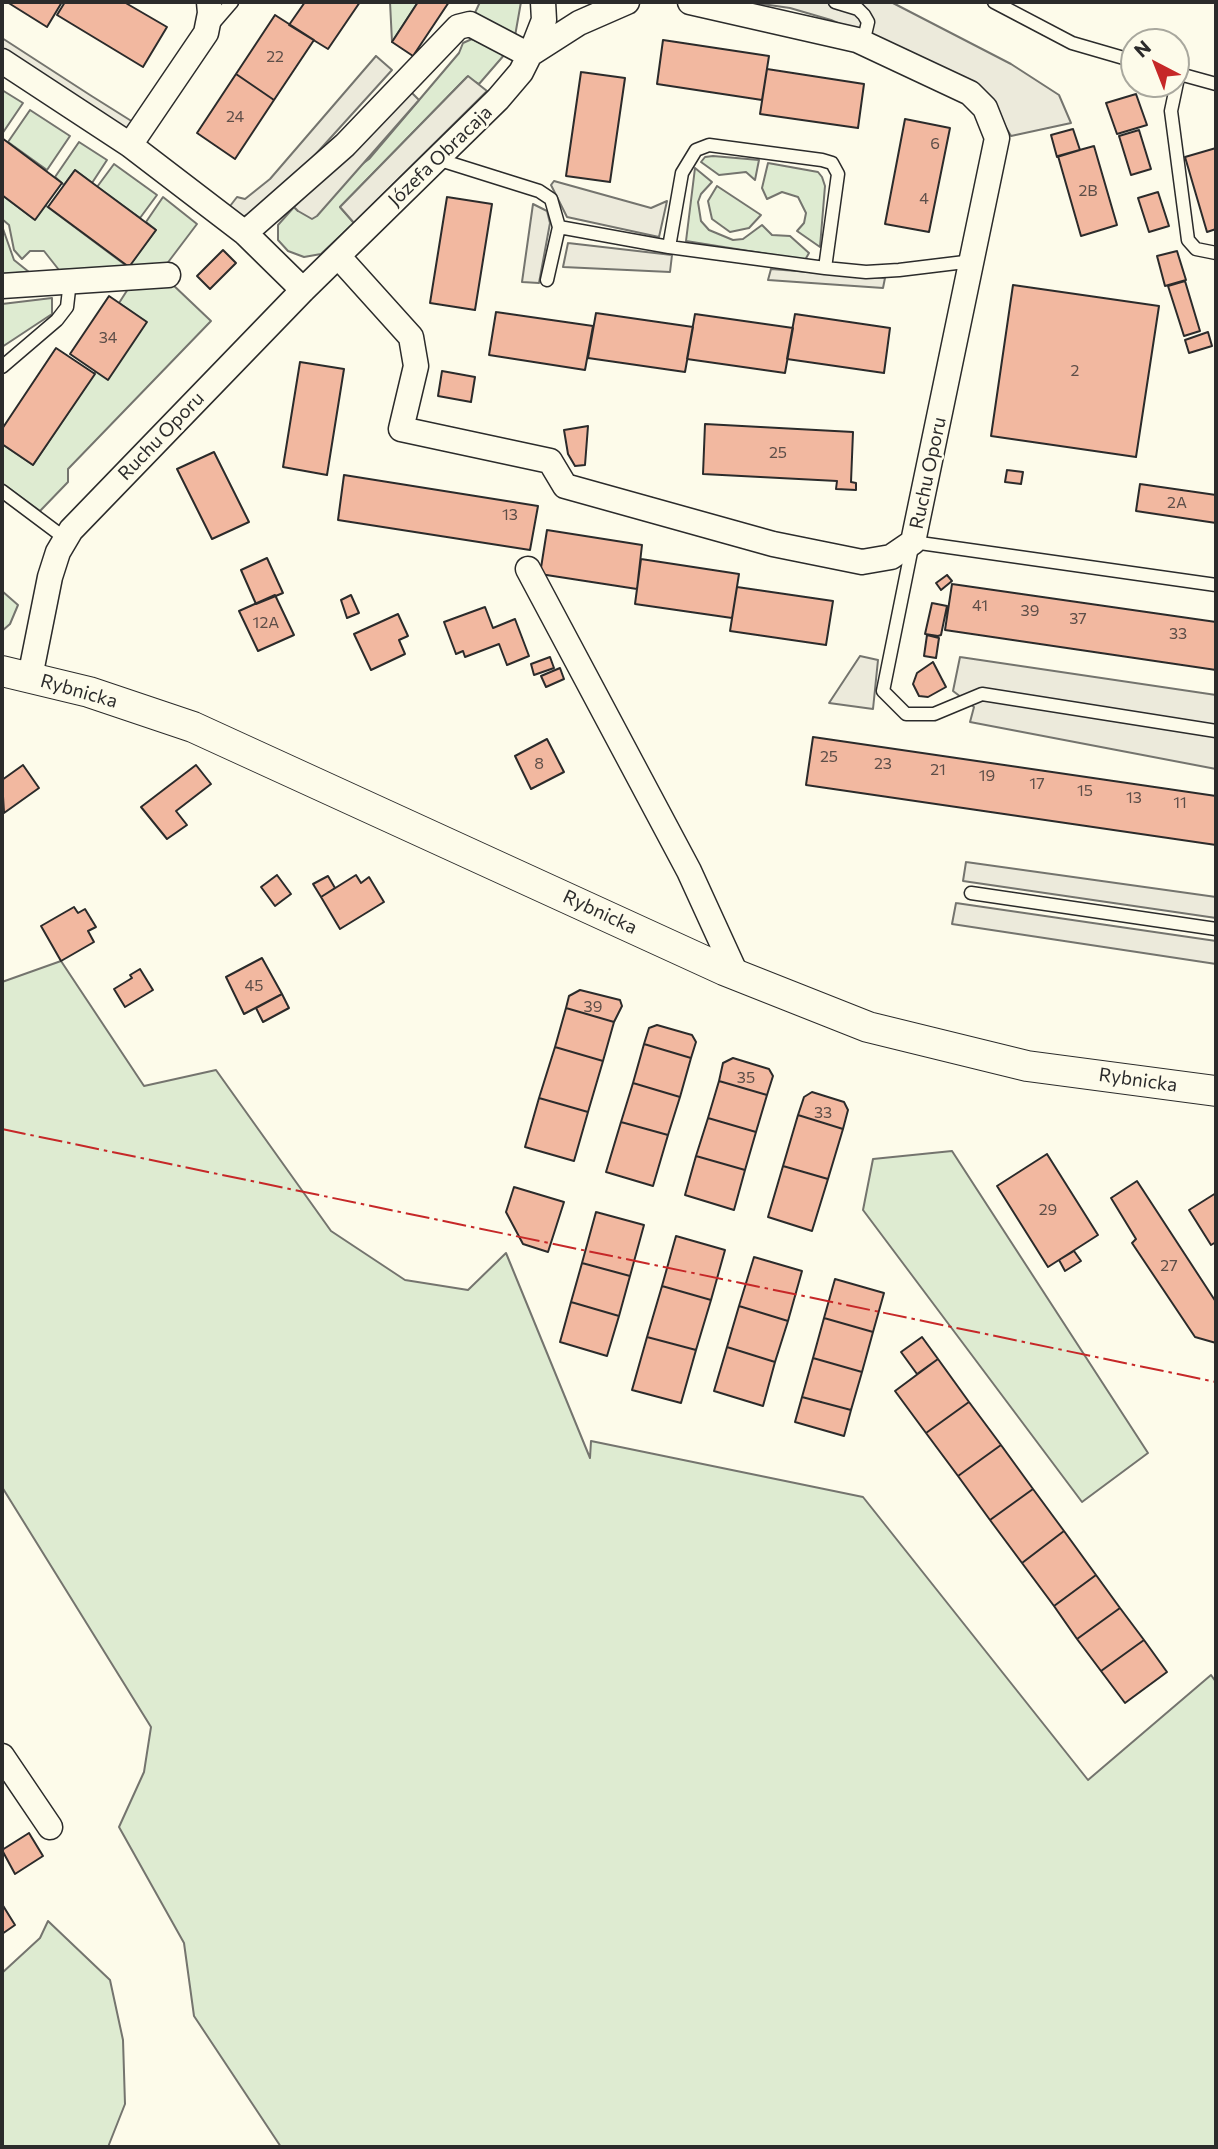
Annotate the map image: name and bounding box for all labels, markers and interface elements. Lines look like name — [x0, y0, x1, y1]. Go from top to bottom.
north arrow — [1120, 28, 1190, 98]
text: N — [1129, 35, 1155, 62]
house number: 22 — [266, 47, 284, 67]
street label: Józefa Obracaja — [383, 101, 497, 211]
house number: 24 — [226, 107, 244, 127]
house number: 6 — [930, 134, 940, 154]
house number: 2B — [1078, 181, 1098, 201]
house number: 4 — [919, 189, 929, 209]
house number: 34 — [99, 328, 117, 348]
house number: 2 — [1071, 361, 1079, 381]
street label: Ruchu Oporu — [113, 387, 209, 485]
street label: Ruchu Oporu — [905, 415, 951, 531]
house number: 25 — [769, 443, 787, 463]
house number: 2A — [1167, 493, 1187, 513]
house number: 13 — [502, 505, 518, 525]
house number: 41 — [972, 596, 988, 616]
house number: 39 — [1021, 601, 1039, 621]
house number: 37 — [1069, 609, 1087, 629]
house number: 12A — [253, 613, 279, 633]
house number: 33 — [1169, 624, 1187, 644]
street label: Rybnicka — [38, 669, 120, 713]
house number: 25 — [820, 747, 838, 767]
house number: 8 — [534, 754, 544, 774]
house number: 23 — [874, 754, 892, 774]
house number: 21 — [930, 760, 946, 780]
house number: 19 — [979, 766, 995, 786]
house number: 17 — [1029, 774, 1045, 794]
house number: 15 — [1077, 781, 1093, 801]
house number: 13 — [1126, 788, 1142, 808]
house number: 11 — [1173, 793, 1187, 813]
street label: Rybnicka — [559, 885, 641, 939]
house number: 45 — [245, 976, 263, 996]
house number: 39 — [584, 997, 602, 1017]
street label: Rybnicka — [1097, 1063, 1179, 1097]
house number: 35 — [737, 1068, 755, 1088]
house number: 33 — [814, 1103, 832, 1123]
house number: 29 — [1039, 1200, 1057, 1220]
house number: 27 — [1160, 1256, 1178, 1276]

